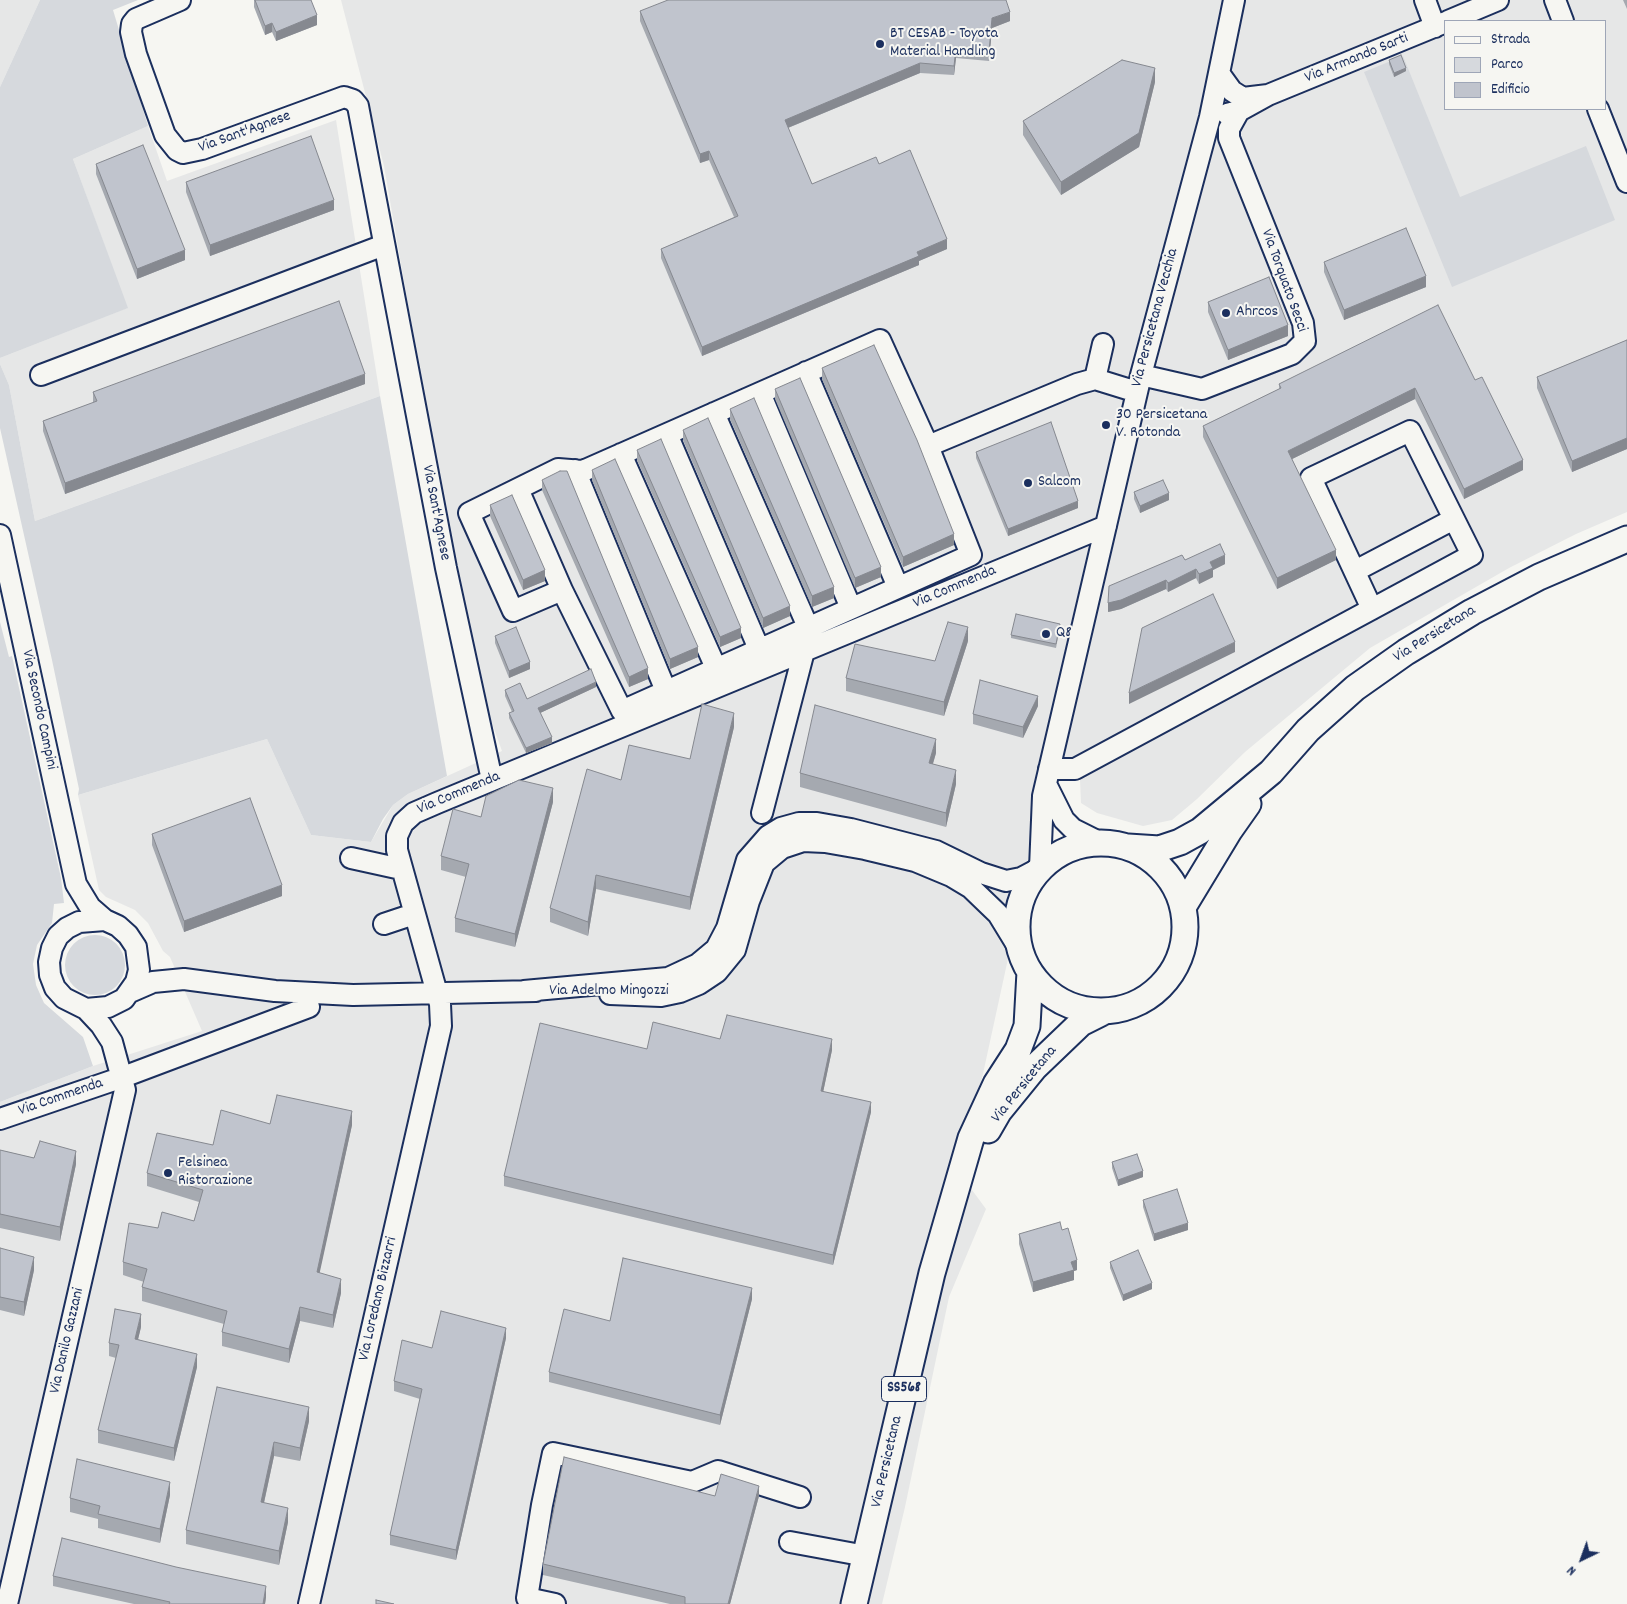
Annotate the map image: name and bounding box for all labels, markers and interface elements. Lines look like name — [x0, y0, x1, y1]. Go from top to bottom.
legend — [1444, 20, 1607, 110]
place label: BT CESAB - Toyota Material Handling — [890, 25, 998, 63]
text: Strada — [1491, 29, 1530, 51]
street label: Via Armando Sarti — [1302, 30, 1412, 88]
marker: BT CESAB - Toyota Material Handling — [874, 38, 886, 50]
text: Parco — [1491, 54, 1523, 76]
text: Edificio — [1491, 79, 1530, 101]
street label: Via Sant'Agnese — [196, 107, 294, 159]
street label: Via Torquato Secci — [1256, 227, 1310, 335]
street label: Via Persicetana Vecchia — [1128, 247, 1184, 389]
place label: Ahrcos — [1236, 303, 1278, 323]
marker: Ahrcos — [1220, 307, 1232, 319]
place label: 30 Persicetana V. Rotonda — [1116, 406, 1207, 444]
marker: 30 Persicetana V. Rotonda — [1100, 419, 1112, 431]
street label: Via Sant'Agnese — [416, 464, 454, 562]
place label: Salcom — [1038, 473, 1081, 493]
marker: Salcom — [1022, 477, 1034, 489]
street label: Via Commenda — [911, 562, 999, 614]
street label: Via Persicetana — [1390, 602, 1480, 668]
place label: Q8 — [1056, 624, 1072, 644]
marker: Q8 — [1040, 628, 1052, 640]
street label: Via Secondo Campini — [16, 648, 60, 772]
street label: Via Commenda — [415, 768, 503, 820]
street label: Via Adelmo Mingozzi — [549, 982, 669, 1002]
street label: Via Persicetana — [988, 1043, 1062, 1127]
street label: Via Commenda — [16, 1075, 106, 1121]
place label: Felsinea Ristorazione — [178, 1154, 252, 1192]
marker: Felsinea Ristorazione — [162, 1167, 174, 1179]
street label: Via Loredano Bizzarri — [355, 1235, 403, 1363]
street label: Via Danilo Gazzani — [46, 1286, 90, 1396]
road number: SS568 — [882, 1376, 926, 1402]
street label: Via Persicetana — [868, 1414, 908, 1510]
north arrow — [1557, 1534, 1607, 1584]
text: N — [1563, 1560, 1581, 1580]

